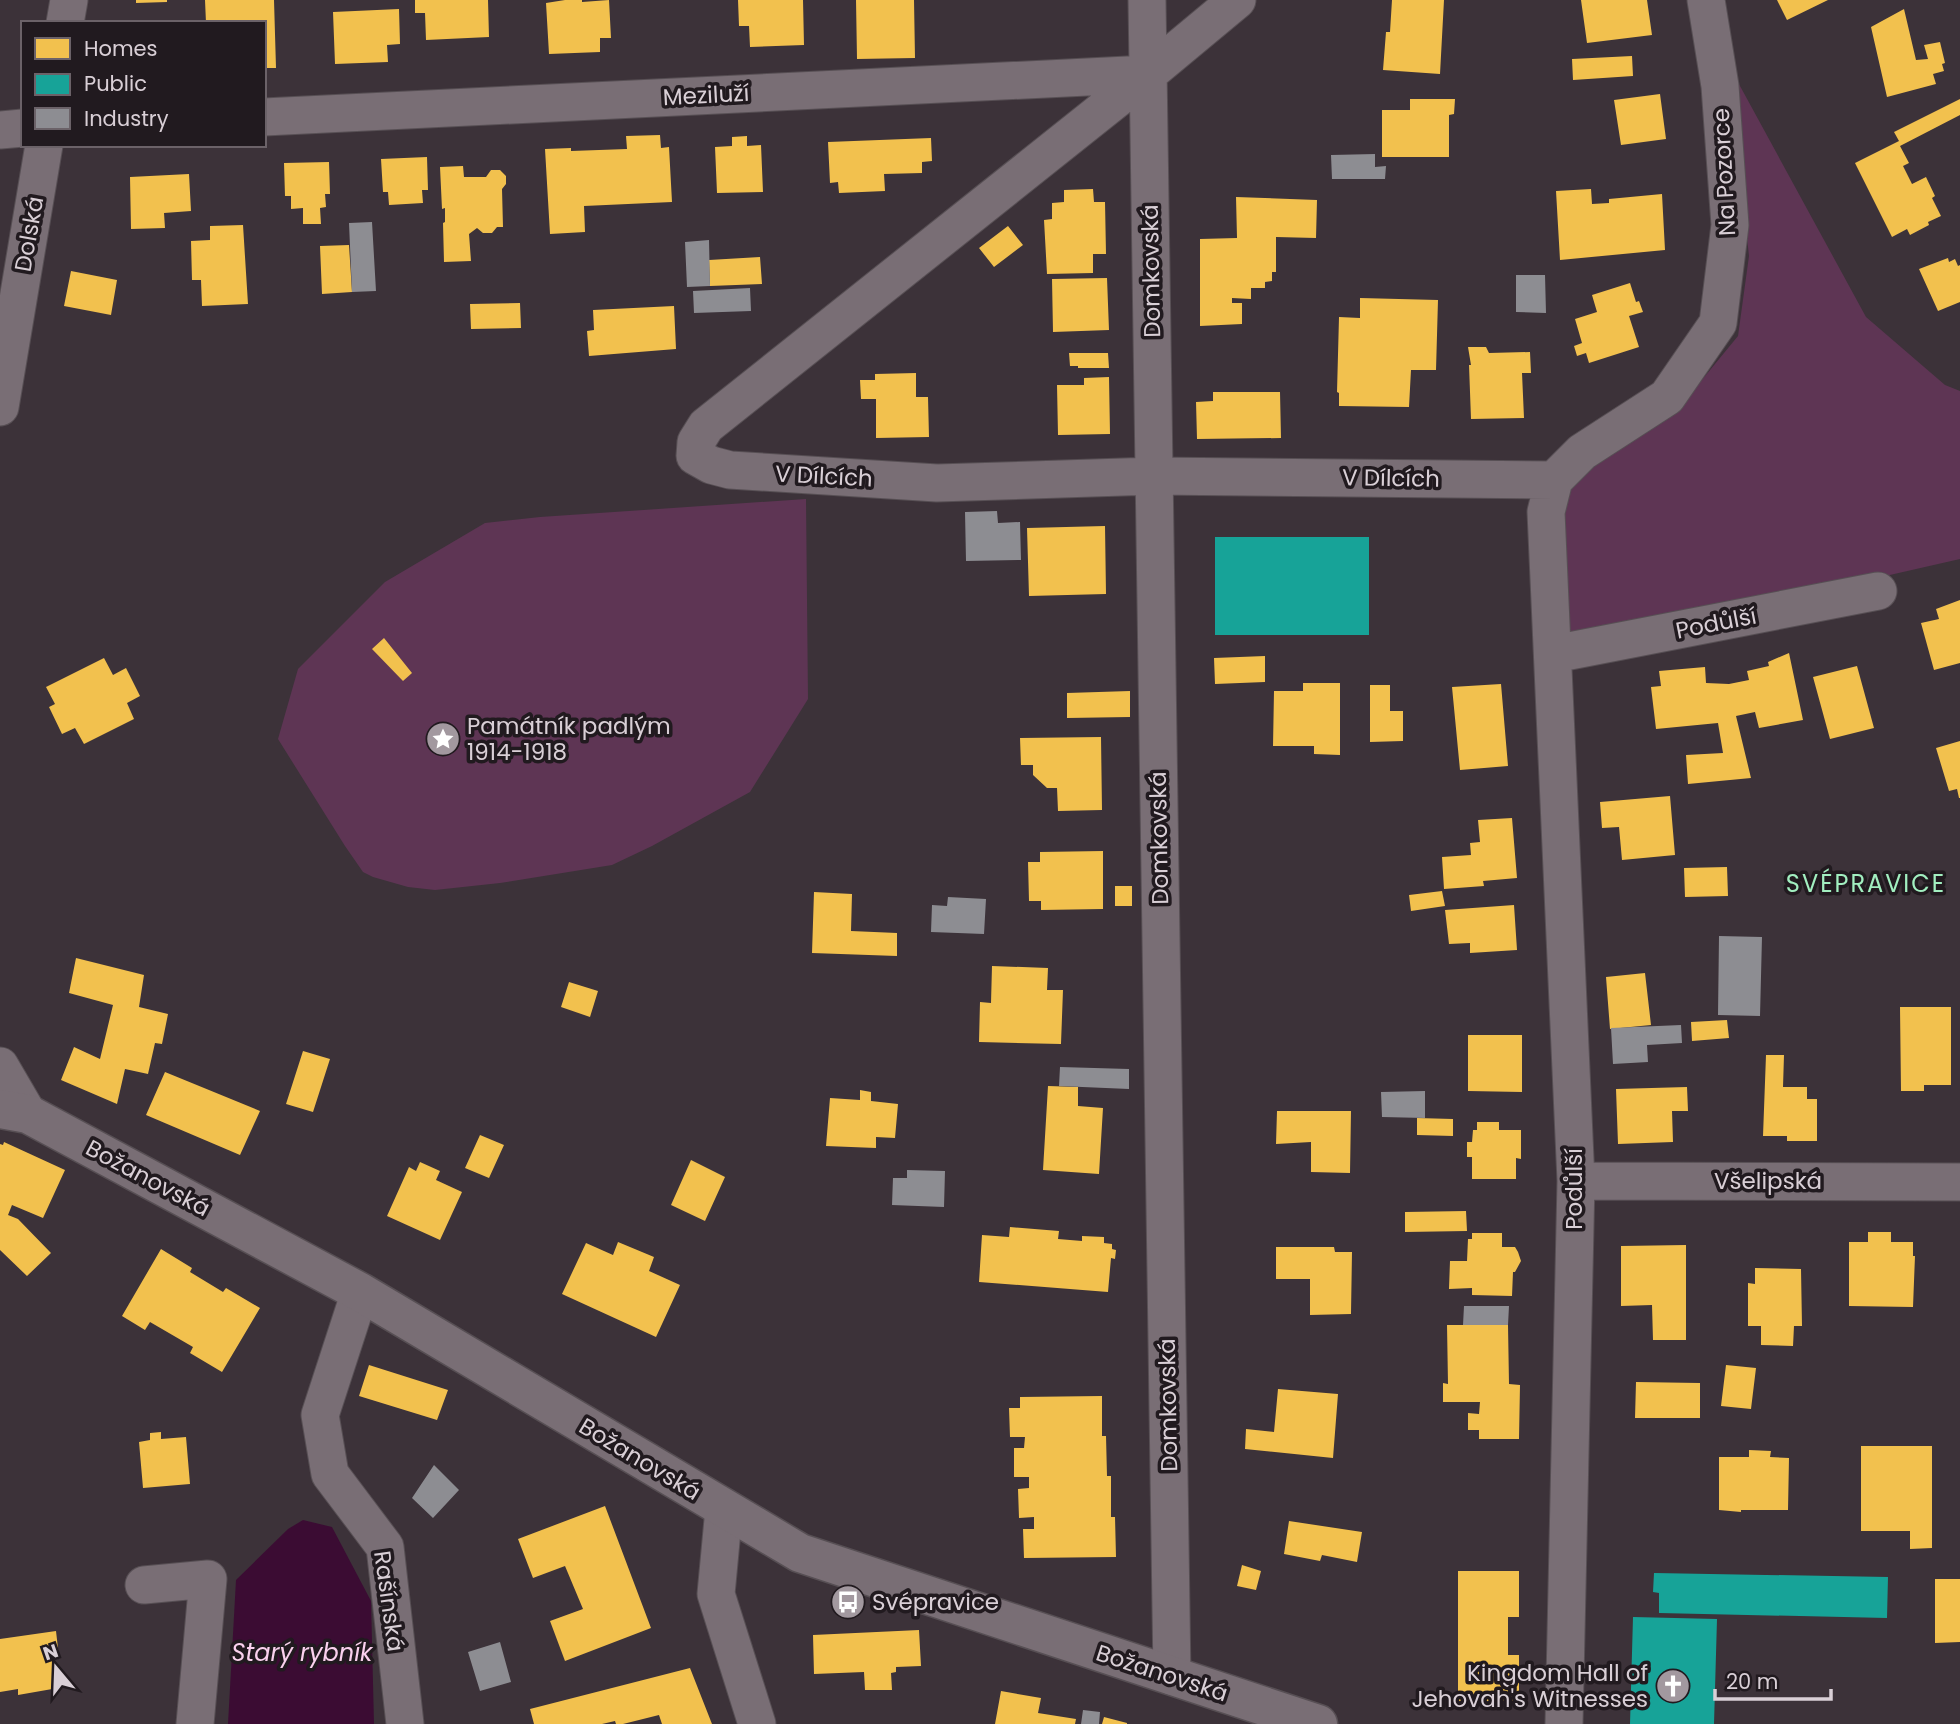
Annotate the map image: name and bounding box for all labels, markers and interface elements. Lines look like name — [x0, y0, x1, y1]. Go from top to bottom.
legend — [21, 21, 266, 147]
text: Homes — [84, 34, 158, 63]
text: Public — [84, 69, 147, 98]
street label: Meziluží — [662, 77, 750, 113]
text: Industry — [84, 104, 169, 133]
street label: Na Pozorce — [1705, 107, 1743, 237]
street label: Dolská — [7, 194, 51, 274]
street label: Domkovská — [1134, 204, 1168, 338]
street label: V Dílcích — [774, 457, 874, 495]
street label: V Dílcích — [1342, 461, 1440, 495]
street label: Podůlší — [1673, 599, 1759, 646]
place label: Památník padlým 1914-1918 — [467, 710, 671, 768]
place icon: Památník padlým 1914-1918 — [424, 720, 462, 758]
street label: Domkovská — [1142, 771, 1176, 905]
district label: SVÉPRAVICE — [1786, 867, 1946, 900]
street label: Božanovská — [80, 1132, 216, 1224]
street label: Podůlší — [1558, 1148, 1590, 1230]
street label: Všelipská — [1714, 1165, 1822, 1197]
street label: Domkovská — [1151, 1338, 1185, 1472]
street label: Božanovská — [573, 1410, 707, 1508]
street label: Rašínská — [366, 1549, 412, 1653]
bus stop icon: Svépravice — [829, 1583, 867, 1621]
place label: Svépravice — [872, 1586, 999, 1618]
north arrow — [21, 1633, 91, 1703]
water label: Starý rybník — [232, 1636, 374, 1669]
text: N — [39, 1637, 62, 1667]
street label: Božanovská — [1092, 1637, 1232, 1709]
place label: Kingdom Hall of Jehovah's Witnesses — [1411, 1657, 1648, 1715]
scale bar — [1715, 1658, 1830, 1702]
church icon: Kingdom Hall of Jehovah's Witnesses — [1654, 1667, 1692, 1705]
text: 20 m — [1726, 1667, 1779, 1696]

